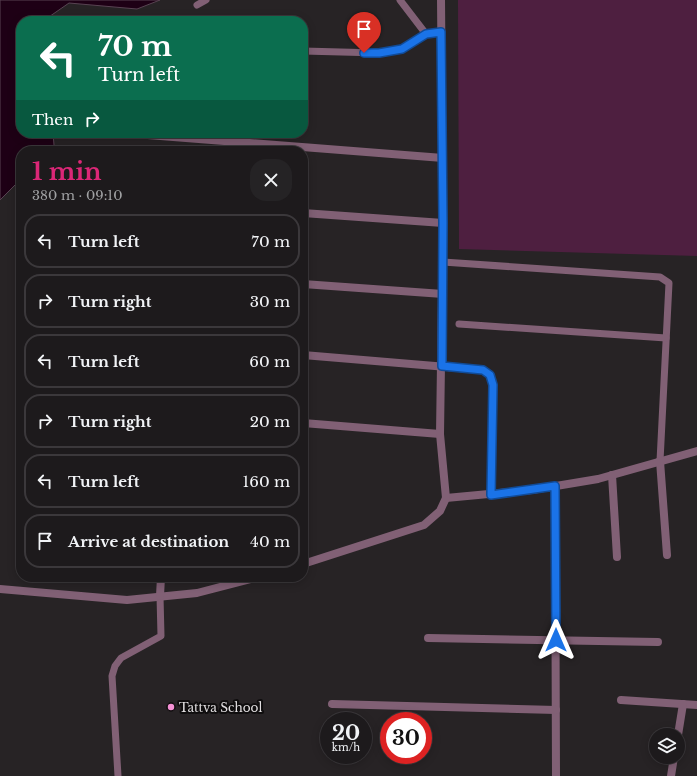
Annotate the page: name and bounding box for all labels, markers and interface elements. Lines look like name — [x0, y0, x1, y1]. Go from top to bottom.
pin — [347, 12, 381, 53]
icon: arrive — [353, 18, 375, 40]
text: 70 m — [98, 29, 172, 64]
icon: left — [32, 32, 84, 84]
text: Turn left — [98, 64, 180, 86]
icon: right — [81, 108, 103, 130]
text: Then — [32, 110, 73, 129]
text: 1 min — [32, 157, 102, 186]
button: close — [250, 159, 292, 201]
text: 380 m · 09:10 — [32, 187, 122, 204]
icon: left — [34, 230, 56, 252]
text: Turn left — [68, 232, 139, 251]
text: 70 m — [251, 232, 290, 251]
icon: right — [34, 290, 56, 312]
text: Turn right — [68, 292, 151, 311]
text: 30 m — [250, 292, 290, 311]
icon: left — [34, 350, 56, 372]
text: Turn left — [68, 352, 139, 371]
text: 60 m — [249, 352, 290, 371]
icon: right — [34, 410, 56, 432]
text: Turn right — [68, 412, 151, 431]
text: 20 m — [250, 412, 290, 431]
icon: left — [34, 470, 56, 492]
text: Turn left — [68, 472, 139, 491]
text: 160 m — [243, 472, 290, 491]
icon: arrive — [34, 530, 56, 552]
text: Arrive at destination — [68, 532, 229, 551]
text: 40 m — [250, 532, 290, 551]
position arrow — [535, 619, 577, 661]
place label: Tattva School — [179, 700, 262, 715]
marker: Tattva School — [166, 702, 176, 712]
speed limit sign: 30 — [380, 712, 432, 764]
text: 20 — [332, 721, 360, 745]
map controls — [649, 728, 685, 764]
button: layers — [649, 728, 685, 764]
text: km/h — [332, 741, 360, 754]

